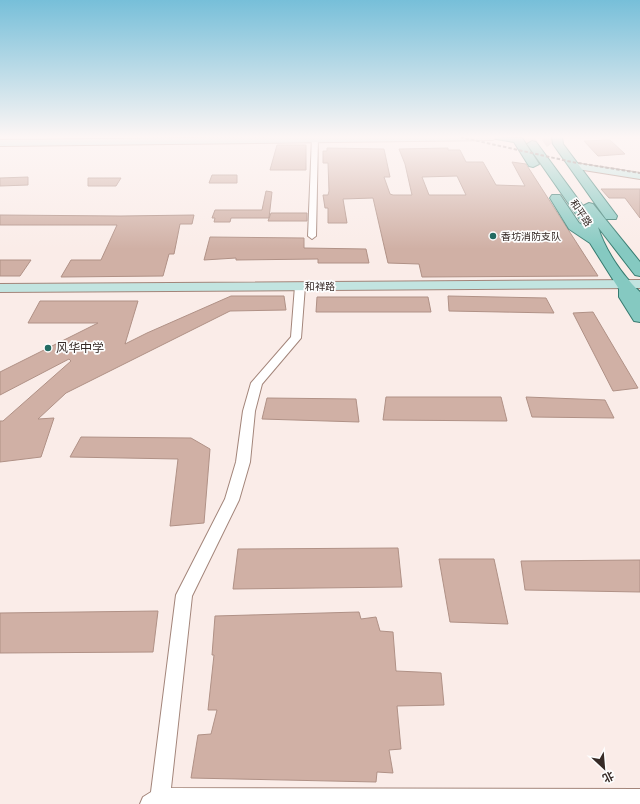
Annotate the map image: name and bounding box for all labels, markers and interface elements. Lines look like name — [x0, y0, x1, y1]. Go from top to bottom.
street label: 和平路 — [568, 197, 594, 229]
marker: 香坊消防支队 — [488, 231, 498, 241]
place label: 香坊消防支队 — [501, 231, 561, 242]
street label: 和祥路 — [305, 281, 335, 292]
place label: 风华中学 — [56, 341, 104, 355]
marker: 风华中学 — [43, 343, 53, 353]
north arrow — [584, 748, 624, 788]
text: 北 — [600, 768, 616, 785]

